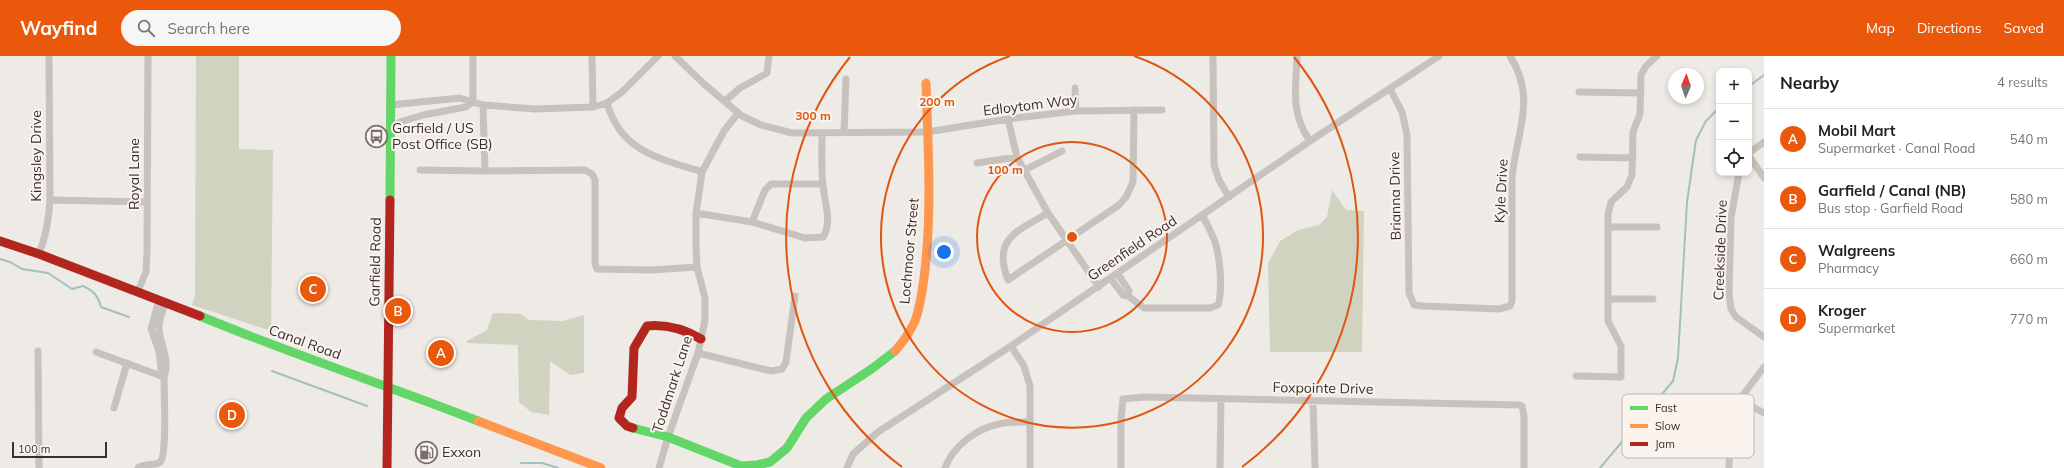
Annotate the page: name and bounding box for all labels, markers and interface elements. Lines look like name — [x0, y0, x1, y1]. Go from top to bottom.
search box — [121, 10, 401, 46]
text: Wayfind — [20, 16, 97, 40]
icon: search — [135, 17, 157, 39]
text: Search here — [167, 19, 250, 38]
text: Map — [1866, 19, 1895, 37]
text: Directions — [1917, 19, 1982, 37]
text: Saved — [2004, 19, 2044, 37]
north arrow — [1668, 68, 1704, 104]
map controls — [1716, 68, 1752, 176]
button: + — [1716, 68, 1752, 104]
text: Nearby — [1780, 72, 1839, 93]
text: 4 results — [1997, 74, 2048, 90]
street label: Edloytom Way — [982, 90, 1079, 120]
text: 200 m — [919, 94, 955, 109]
button: − — [1716, 104, 1752, 140]
text: 300 m — [795, 108, 831, 123]
street label: Kingsley Drive — [27, 110, 45, 202]
place label: Garfield / US Post Office (SB) — [392, 119, 493, 153]
text: Mobil Mart — [1818, 121, 1896, 140]
bus stop icon: Garfield / US Post Office (SB) — [363, 123, 389, 149]
text: A — [1788, 131, 1798, 147]
text: 540 m — [2010, 131, 2048, 147]
street label: Royal Lane — [125, 138, 143, 210]
button: locate — [1716, 140, 1752, 176]
text: Supermarket · Canal Road — [1818, 140, 1975, 156]
street label: Brianna Drive — [1385, 152, 1405, 240]
street label: Kyle Drive — [1490, 158, 1512, 224]
text: 100 m — [987, 162, 1023, 177]
text: Garfield / Canal (NB) — [1818, 181, 1967, 200]
text: B — [1789, 191, 1797, 207]
text: 580 m — [2010, 191, 2048, 207]
street label: Lochmoor Street — [895, 197, 923, 305]
street label: Creekside Drive — [1709, 199, 1731, 301]
text: Bus stop · Garfield Road — [1818, 200, 1963, 216]
street label: Greenfield Road — [1084, 211, 1180, 285]
street label: Garfield Road — [365, 217, 385, 307]
centre of rings — [1065, 230, 1079, 244]
text: Walgreens — [1818, 241, 1895, 260]
your location — [934, 242, 954, 262]
text: C — [1789, 251, 1797, 267]
text: 660 m — [2010, 251, 2048, 267]
text: Pharmacy — [1818, 260, 1879, 276]
pin: C — [300, 274, 326, 304]
pin: B — [385, 296, 411, 326]
text: Kroger — [1818, 301, 1866, 320]
text: D — [1788, 311, 1798, 327]
text: 770 m — [2010, 311, 2048, 327]
text: Supermarket — [1818, 320, 1895, 336]
street label: Canal Road — [266, 321, 344, 363]
street label: Toddmark Lane — [648, 333, 696, 435]
pin: A — [428, 338, 454, 368]
street label: Foxpointe Drive — [1272, 378, 1374, 398]
legend — [1622, 394, 1754, 458]
pin: D — [219, 400, 245, 430]
text: Fast — [1655, 401, 1677, 415]
text: Slow — [1655, 419, 1681, 433]
text: Jam — [1655, 437, 1675, 451]
fuel station icon: Exxon — [413, 439, 439, 465]
scale bar — [12, 440, 107, 459]
text: 100 m — [18, 442, 50, 456]
place label: Exxon — [442, 443, 481, 461]

